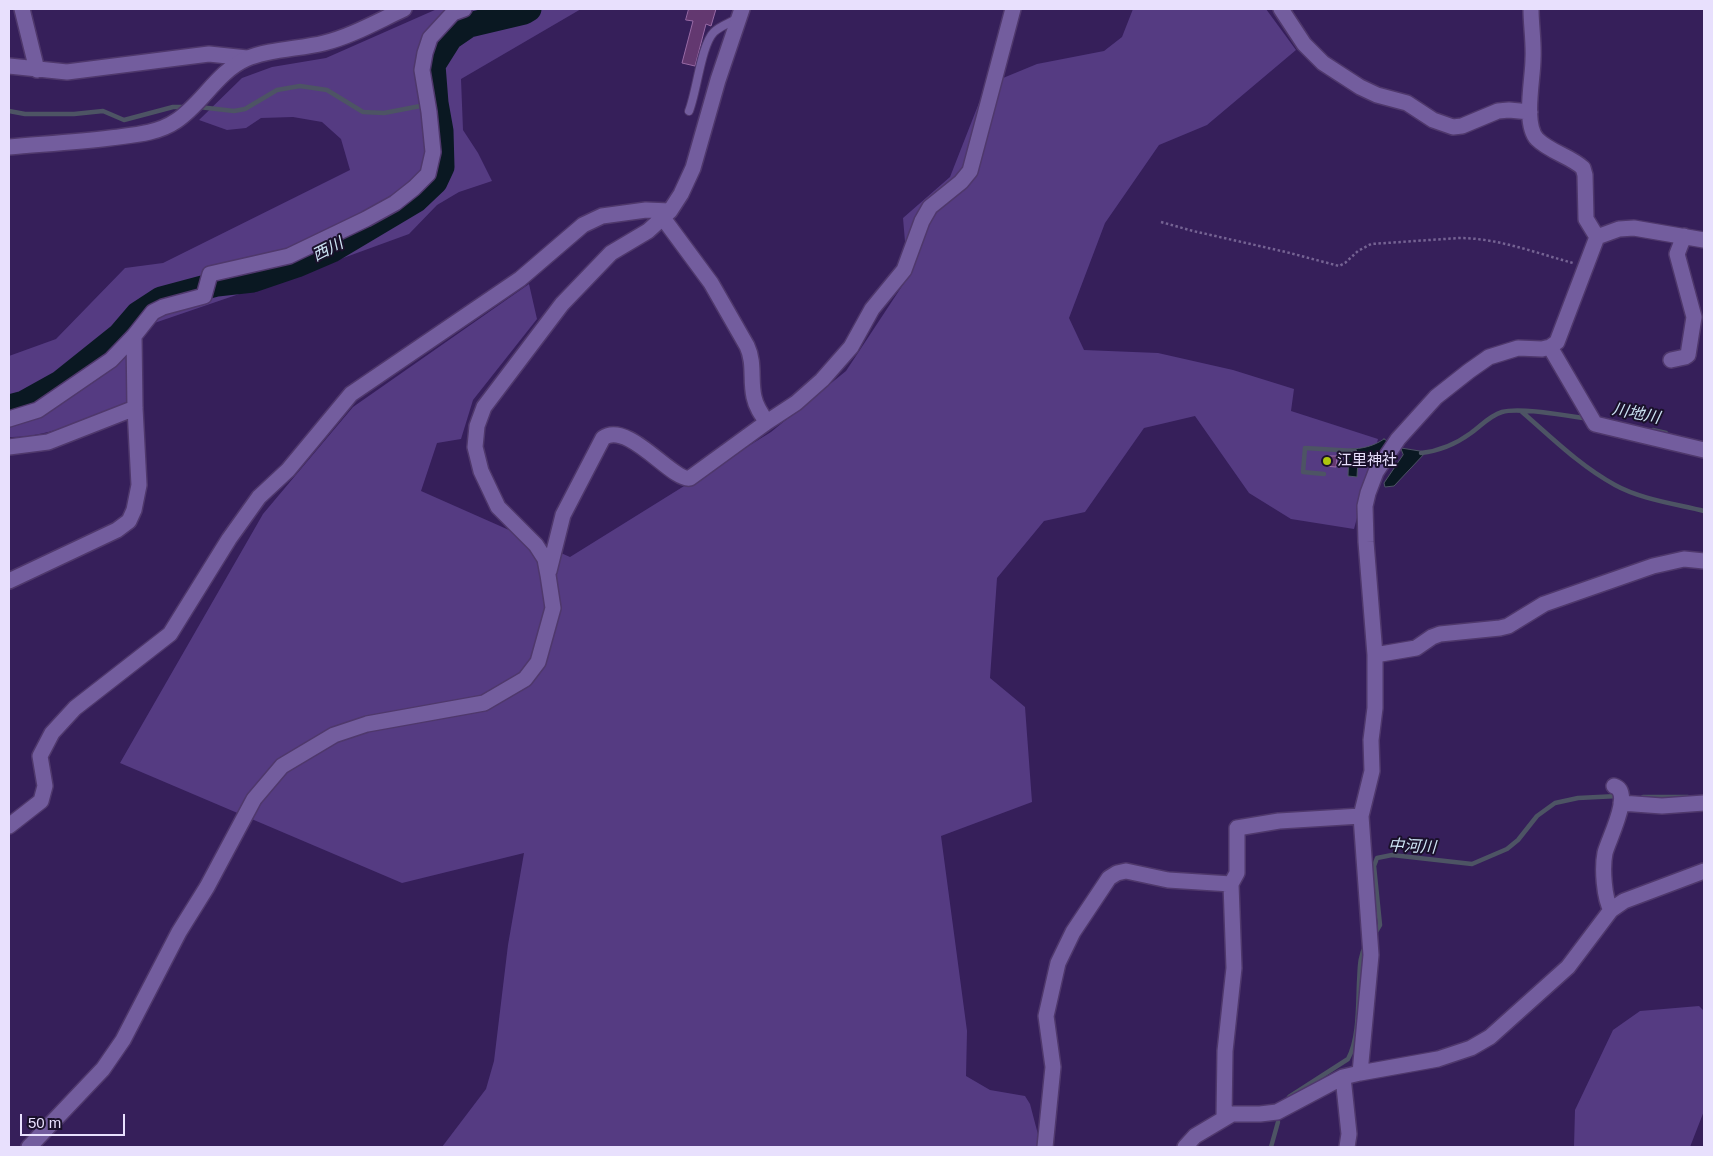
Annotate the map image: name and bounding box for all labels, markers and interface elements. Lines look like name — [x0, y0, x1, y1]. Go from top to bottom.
water label: 西川 — [309, 234, 347, 266]
water label: 川地川 — [1611, 400, 1661, 428]
place label: 江里神社 — [1337, 452, 1397, 470]
marker: 江里神社 — [1321, 455, 1333, 467]
water label: 中河川 — [1388, 836, 1436, 858]
scale bar — [22, 1104, 128, 1136]
text: 50 m — [28, 1114, 61, 1131]

